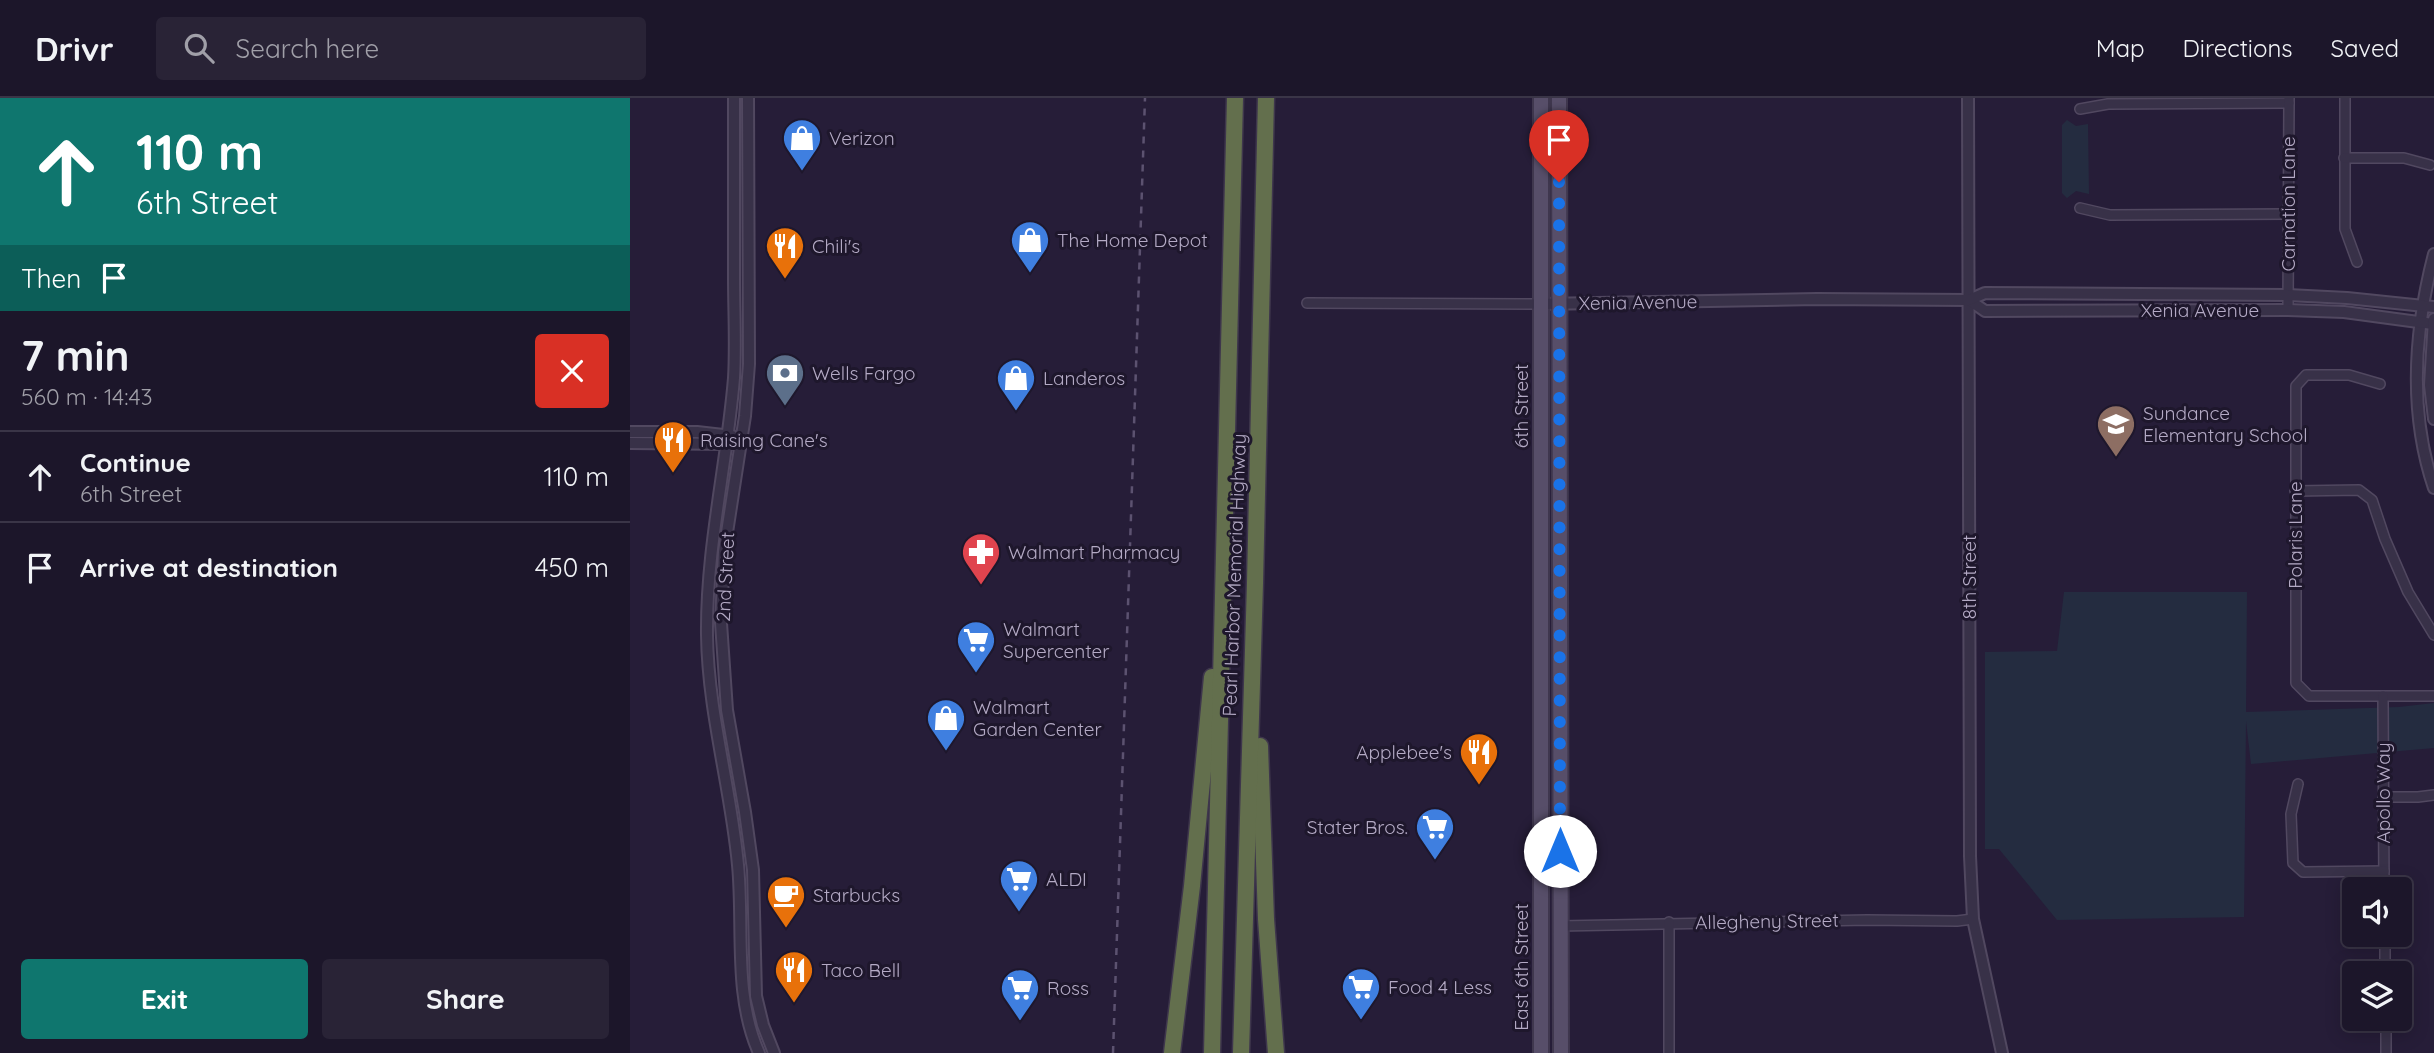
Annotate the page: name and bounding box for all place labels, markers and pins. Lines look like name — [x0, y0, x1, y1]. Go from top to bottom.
pin — [1529, 110, 1589, 182]
shop icon: Verizon — [781, 117, 823, 172]
place label: Verizon — [829, 126, 895, 150]
shop icon: The Home Depot — [1009, 219, 1051, 274]
restaurant icon: Chili's — [764, 225, 806, 280]
place label: The Home Depot — [1057, 228, 1208, 252]
place label: Chili's — [812, 234, 860, 258]
bank icon: Wells Fargo — [764, 352, 806, 407]
shop icon: Landeros — [995, 357, 1037, 412]
place label: Wells Fargo — [812, 361, 916, 385]
place label: Landeros — [1043, 366, 1125, 390]
place label: Sundance Elementary School — [2143, 401, 2308, 447]
school or university icon: Sundance Elementary School — [2095, 403, 2137, 458]
restaurant icon: Raising Cane's — [652, 419, 694, 474]
place label: Raising Cane's — [700, 428, 828, 452]
pharmacy icon: Walmart Pharmacy — [960, 531, 1002, 586]
place label: Walmart Pharmacy — [1008, 540, 1180, 564]
place label: Walmart Supercenter — [1003, 617, 1110, 663]
supermarket icon: Walmart Supercenter — [955, 619, 997, 674]
place label: Walmart Garden Center — [973, 695, 1103, 741]
shop icon: Walmart Garden Center — [925, 697, 967, 752]
restaurant icon: Applebee's — [1458, 731, 1500, 786]
place label: Applebee's — [1356, 740, 1452, 764]
supermarket icon: Stater Bros. — [1414, 806, 1456, 861]
place label: Stater Bros. — [1307, 815, 1408, 839]
supermarket icon: ALDI — [998, 858, 1040, 913]
place label: ALDI — [1046, 867, 1087, 891]
cafe icon: Starbucks — [765, 874, 807, 929]
place label: Starbucks — [813, 883, 900, 907]
restaurant icon: Taco Bell — [773, 949, 815, 1004]
place label: Taco Bell — [821, 958, 900, 982]
supermarket icon: Food 4 Less — [1340, 966, 1382, 1021]
supermarket icon: Ross — [999, 967, 1041, 1022]
place label: Food 4 Less — [1388, 975, 1492, 999]
place label: Ross — [1047, 976, 1089, 1000]

